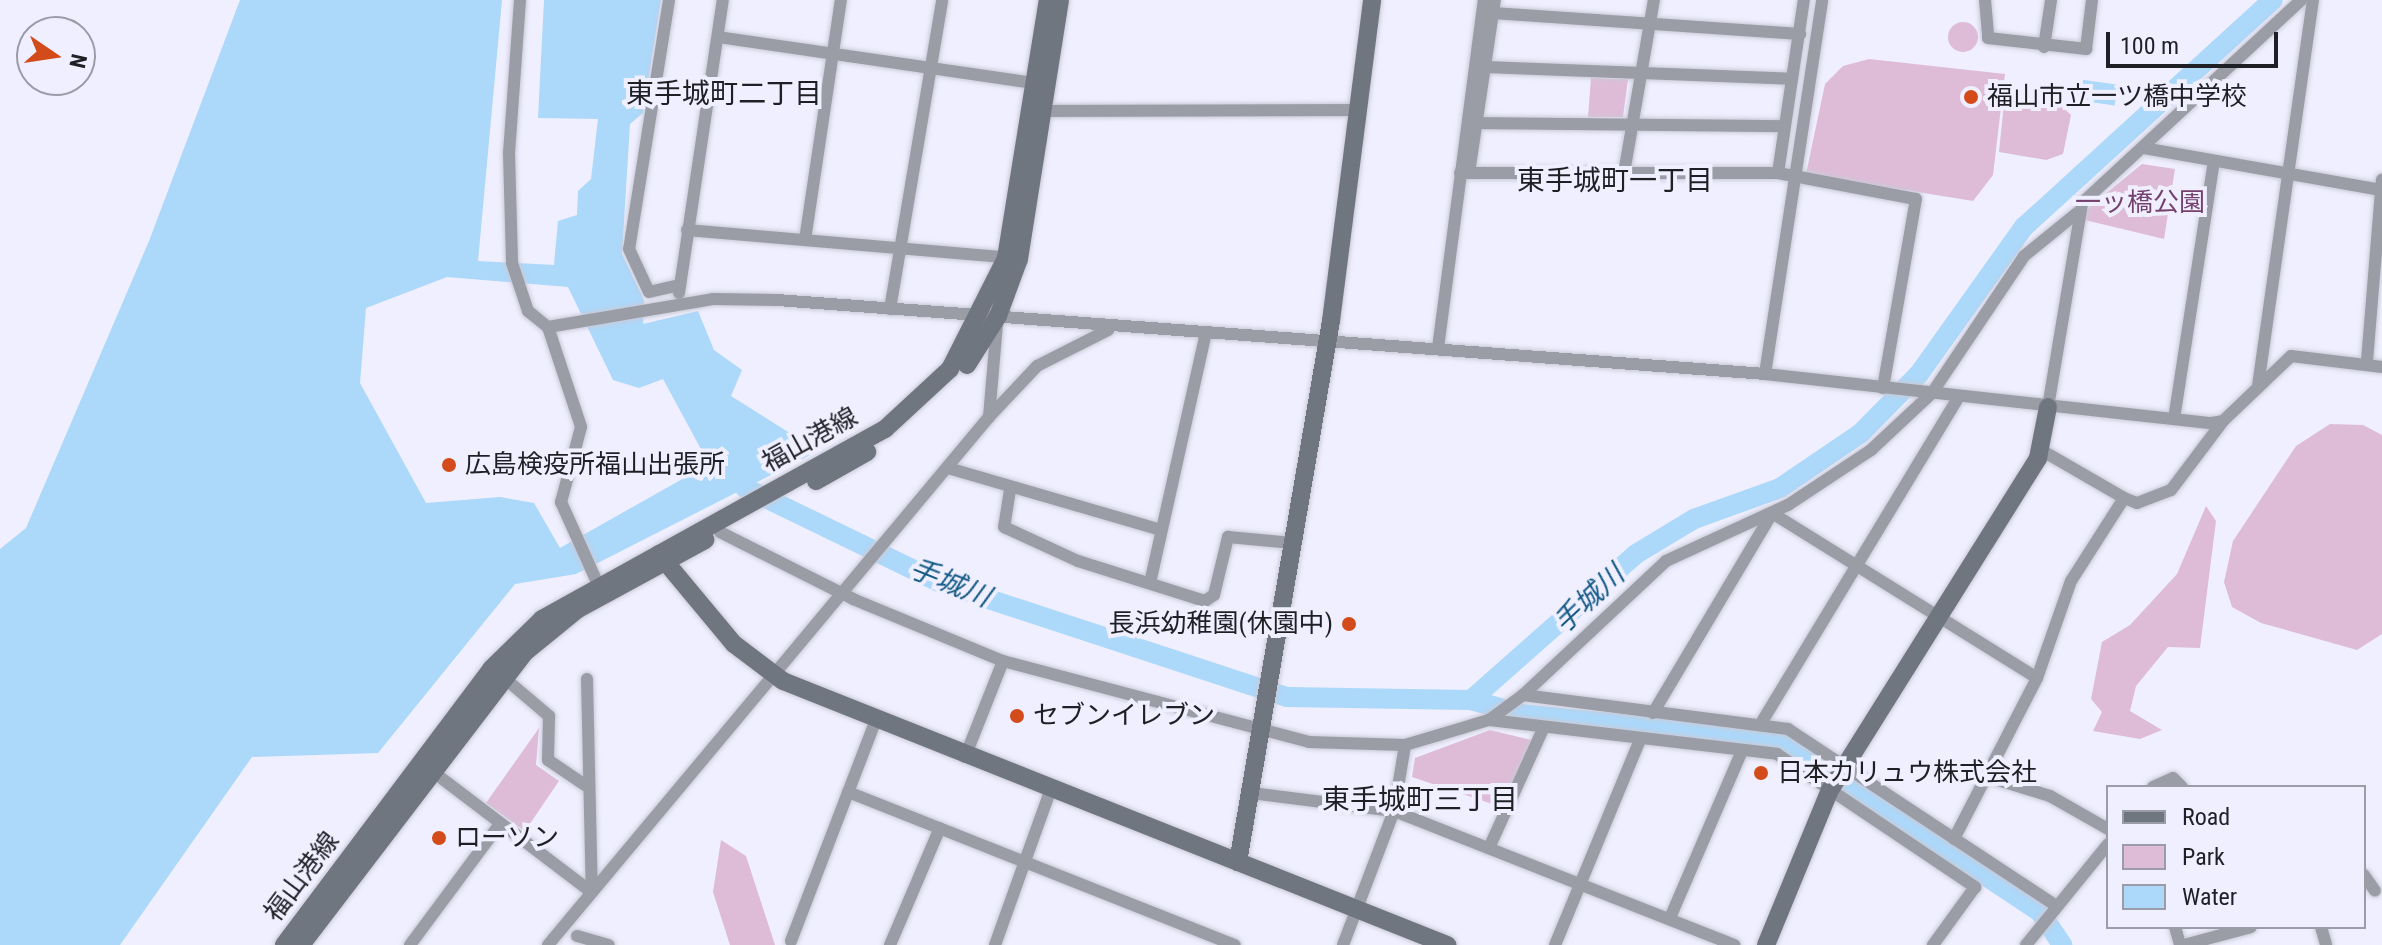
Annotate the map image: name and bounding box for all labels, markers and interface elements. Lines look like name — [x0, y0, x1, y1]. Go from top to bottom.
north arrow — [16, 16, 96, 96]
scale bar — [2110, 16, 2282, 66]
text: 100 m — [2120, 32, 2179, 60]
text: N — [64, 52, 92, 70]
district label: 東手城町二丁目 — [626, 77, 822, 111]
place label: 福山市立一ツ橋中学校 — [1987, 81, 2247, 113]
marker: 福山市立一ツ橋中学校 — [1962, 88, 1980, 106]
district label: 東手城町一丁目 — [1517, 164, 1713, 198]
park label: 一ッ橋公園 — [2075, 187, 2205, 219]
street label: 福山港線 — [757, 401, 863, 479]
place label: 広島検疫所福山出張所 — [465, 449, 725, 481]
marker: 広島検疫所福山出張所 — [440, 456, 458, 474]
water label: 手城川 — [905, 552, 995, 614]
water label: 手城川 — [1547, 558, 1631, 640]
place label: 長浜幼稚園(休園中) — [1109, 608, 1333, 640]
marker: 長浜幼稚園(休園中) — [1340, 615, 1358, 633]
place label: セブンイレブン — [1033, 700, 1215, 732]
marker: セブンイレブン — [1008, 707, 1026, 725]
place label: 日本カリュウ株式会社 — [1777, 757, 2037, 789]
marker: 日本カリュウ株式会社 — [1752, 764, 1770, 782]
district label: 東手城町三丁目 — [1322, 783, 1518, 817]
legend — [2106, 785, 2366, 929]
text: Road — [2182, 803, 2230, 831]
place label: ローソン — [455, 822, 559, 854]
street label: 福山港線 — [258, 826, 346, 928]
marker: ローソン — [430, 829, 448, 847]
text: Park — [2182, 843, 2225, 871]
text: Water — [2182, 883, 2237, 911]

